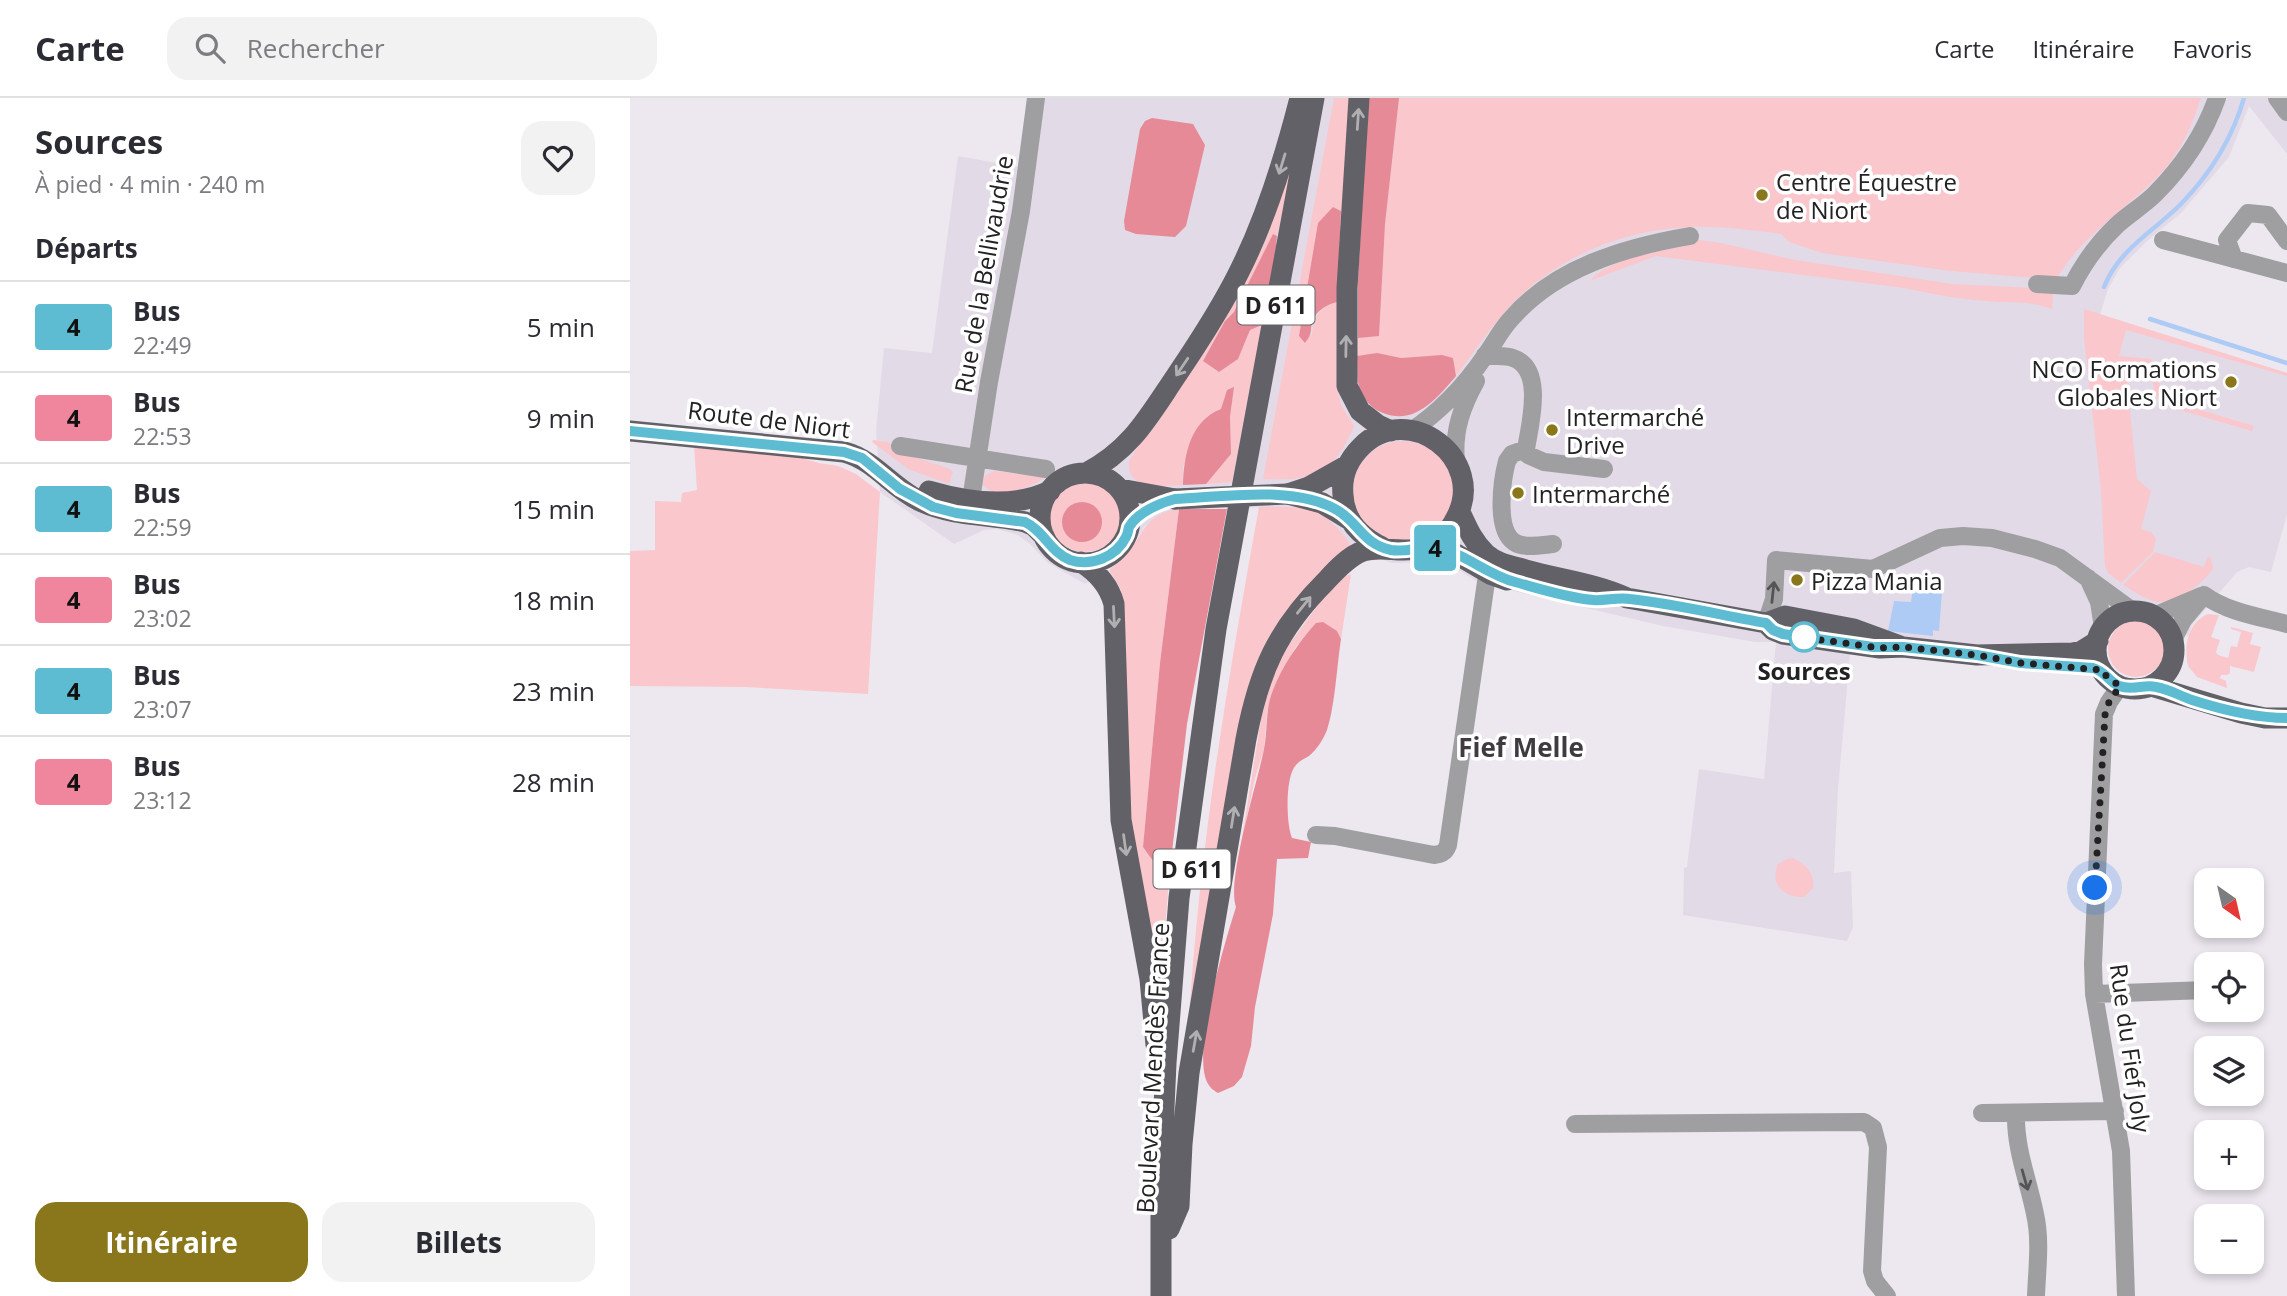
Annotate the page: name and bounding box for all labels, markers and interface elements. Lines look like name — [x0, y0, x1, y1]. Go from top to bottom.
search box — [167, 17, 657, 80]
text: Carte — [35, 26, 125, 71]
icon: search — [191, 29, 229, 67]
text: Rechercher — [247, 30, 385, 66]
text: Carte — [1934, 32, 1995, 65]
text: Itinéraire — [2033, 32, 2135, 65]
text: Favoris — [2173, 32, 2252, 65]
one-way arrow — [1352, 108, 1365, 130]
text: Sources — [35, 119, 163, 164]
button: heart — [521, 121, 595, 195]
one-way arrow — [1274, 152, 1287, 174]
street label: Rue de la Bellivaudrie — [946, 153, 1020, 395]
place label: Centre Équestre de Niort — [1776, 165, 1957, 226]
text: À pied · 4 min · 240 m — [35, 168, 265, 200]
marker: Centre Équestre de Niort — [1754, 187, 1770, 203]
text: Départs — [35, 230, 138, 266]
road number: D 611 — [1238, 286, 1314, 325]
text: Bus — [133, 293, 180, 329]
text: 5 min — [527, 309, 595, 345]
text: 4 — [67, 310, 80, 343]
text: 22:49 — [133, 329, 192, 361]
one-way arrow — [1339, 335, 1353, 358]
place label: NCO Formations Globales Niort — [2032, 352, 2217, 413]
one-way arrow — [1175, 357, 1189, 376]
marker: NCO Formations Globales Niort — [2223, 374, 2239, 390]
text: Bus — [133, 384, 180, 420]
street label: Route de Niort — [686, 393, 852, 445]
text: 9 min — [527, 400, 595, 436]
place label: Intermarché Drive — [1566, 400, 1704, 461]
text: 4 — [67, 401, 80, 434]
text: 22:53 — [133, 420, 192, 452]
marker: Intermarché Drive — [1544, 422, 1560, 438]
text: Bus — [133, 475, 180, 511]
place label: Intermarché — [1532, 477, 1670, 510]
marker: Intermarché — [1510, 485, 1526, 501]
text: 15 min — [512, 491, 595, 527]
text: 4 — [67, 492, 80, 525]
text: 22:59 — [133, 511, 192, 543]
line badge: 4 — [1412, 525, 1458, 571]
text: 4 — [1428, 531, 1442, 564]
place label: Pizza Mania — [1811, 564, 1943, 597]
text: Bus — [133, 566, 180, 602]
marker: Pizza Mania — [1789, 572, 1805, 588]
one-way arrow — [1767, 581, 1780, 604]
text: 18 min — [512, 582, 595, 618]
text: 4 — [67, 583, 80, 616]
one-way arrow — [1296, 596, 1312, 614]
text: 23:02 — [133, 602, 192, 634]
one-way arrow — [1108, 606, 1121, 629]
marker: Sources — [1789, 622, 1819, 652]
place label: Sources — [1757, 654, 1851, 687]
text: Bus — [133, 657, 180, 693]
text: 23 min — [512, 673, 595, 709]
text: 4 — [67, 674, 80, 707]
text: 23:07 — [133, 693, 192, 725]
district label: Fief Melle — [1458, 729, 1584, 765]
text: Bus — [133, 748, 180, 784]
text: 28 min — [512, 764, 595, 800]
text: 4 — [67, 765, 80, 798]
text: 23:12 — [133, 784, 192, 816]
one-way arrow — [1227, 806, 1240, 829]
one-way arrow — [1119, 833, 1132, 855]
road number: D 611 — [1154, 849, 1230, 888]
north arrow — [2194, 868, 2264, 938]
map controls — [2194, 868, 2264, 1274]
your location — [2077, 870, 2112, 905]
street label: Boulevard Mendès France — [1128, 922, 1176, 1214]
button: locate — [2194, 952, 2264, 1022]
street label: Rue du Fief Joly — [2103, 961, 2159, 1135]
one-way arrow — [1189, 1030, 1202, 1053]
button: layers — [2194, 1036, 2264, 1106]
button: + — [2194, 1120, 2264, 1190]
one-way arrow — [2020, 1169, 2033, 1191]
button: Itinéraire — [35, 1202, 308, 1282]
button: Billets — [322, 1202, 595, 1282]
button: − — [2194, 1204, 2264, 1274]

